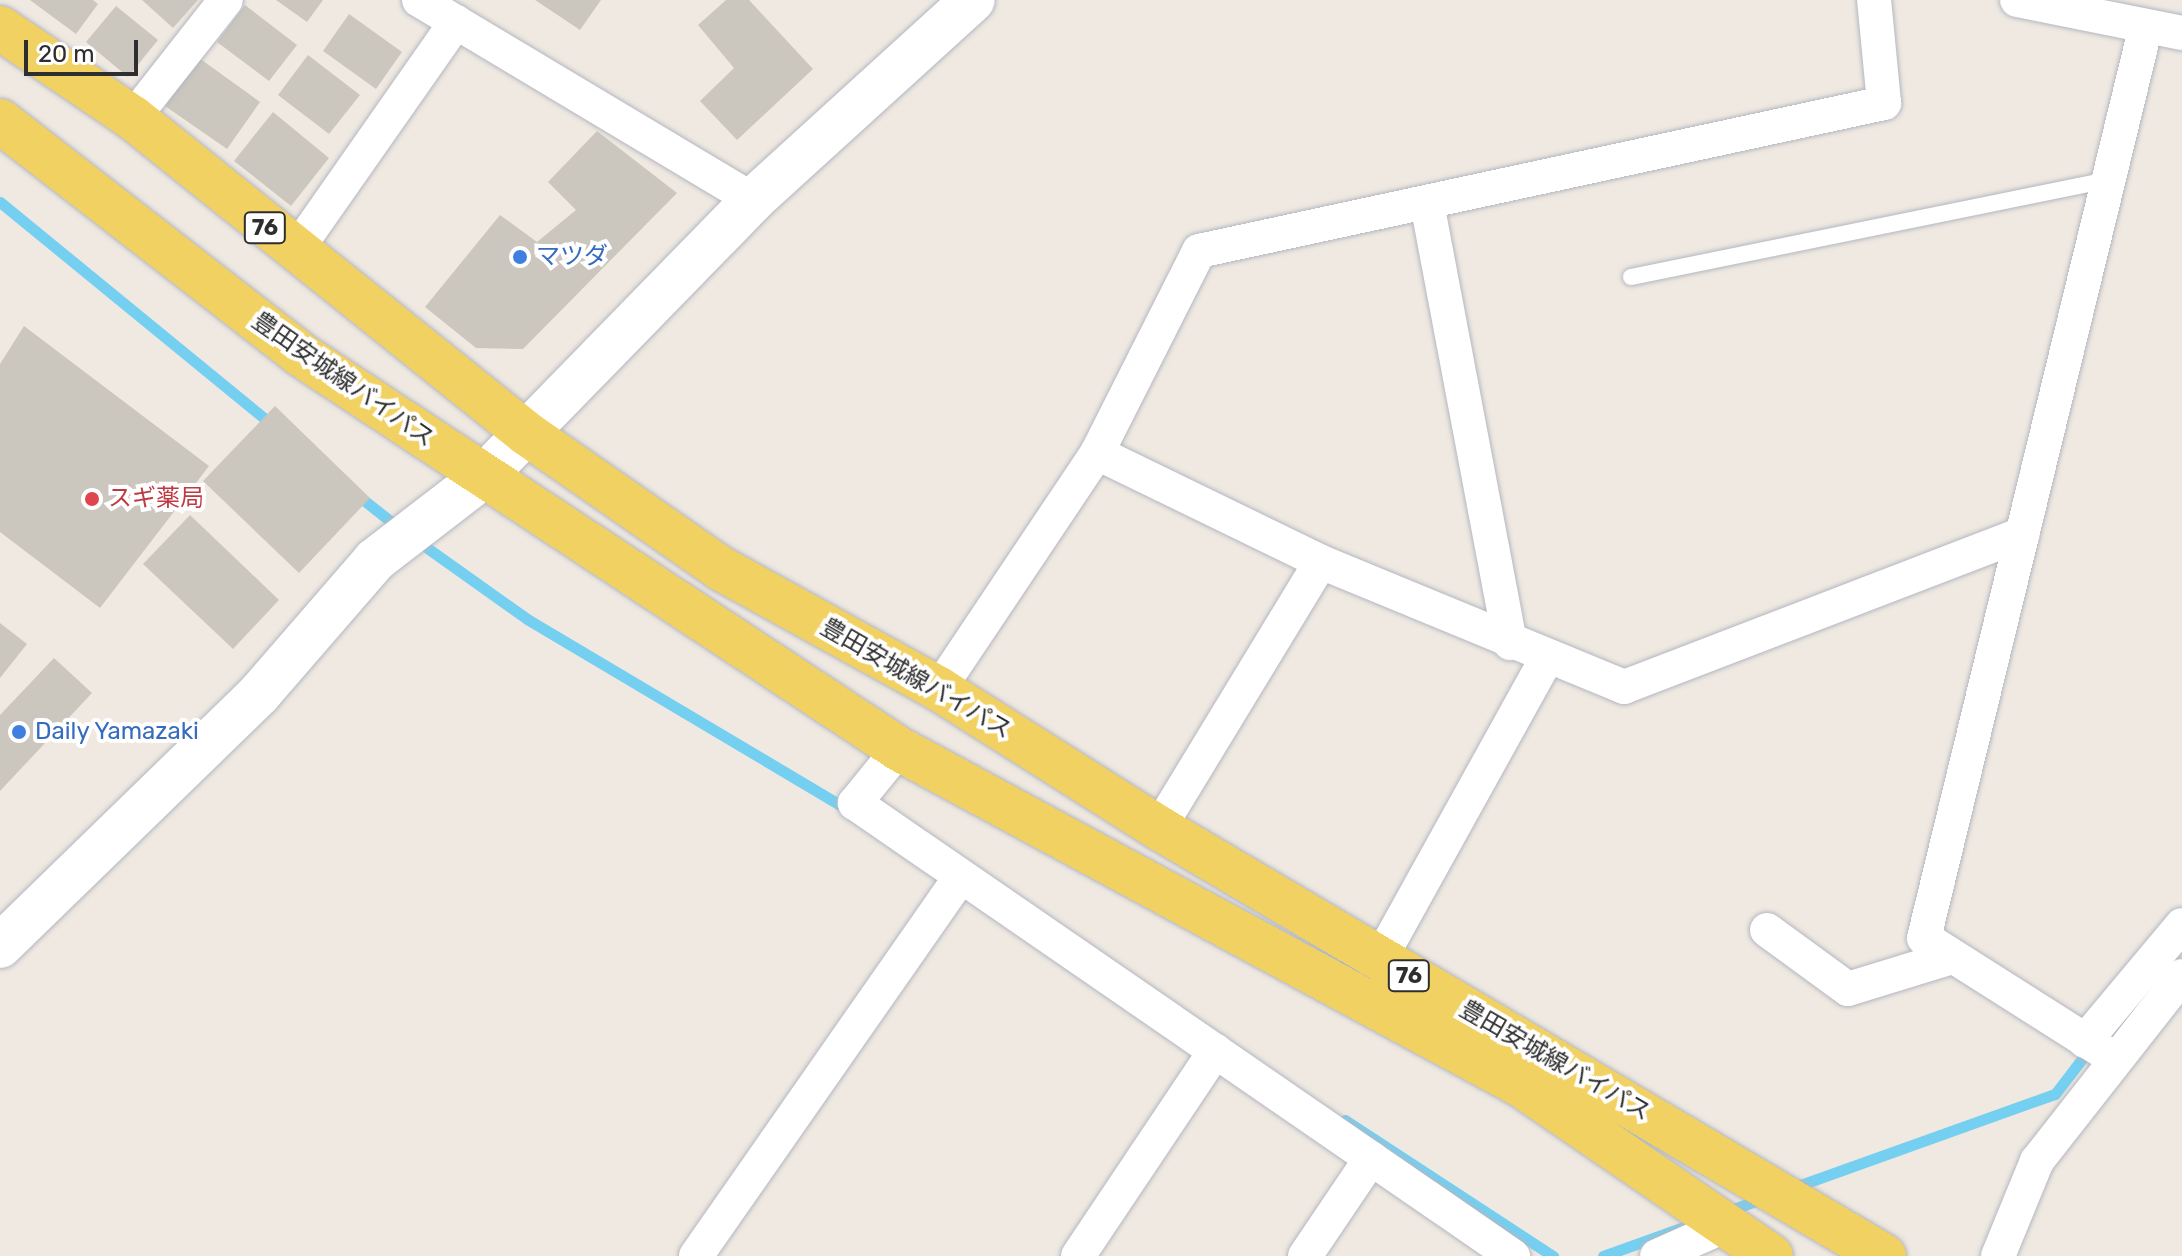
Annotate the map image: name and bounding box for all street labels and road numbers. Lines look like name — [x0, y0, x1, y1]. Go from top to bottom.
road number: 76 — [243, 210, 287, 246]
street label: 豊田安城線バイパス — [246, 306, 440, 454]
street label: 豊田安城線バイパス — [815, 613, 1017, 745]
road number: 76 — [1387, 958, 1431, 994]
street label: 豊田安城線バイパス — [1454, 995, 1656, 1127]

